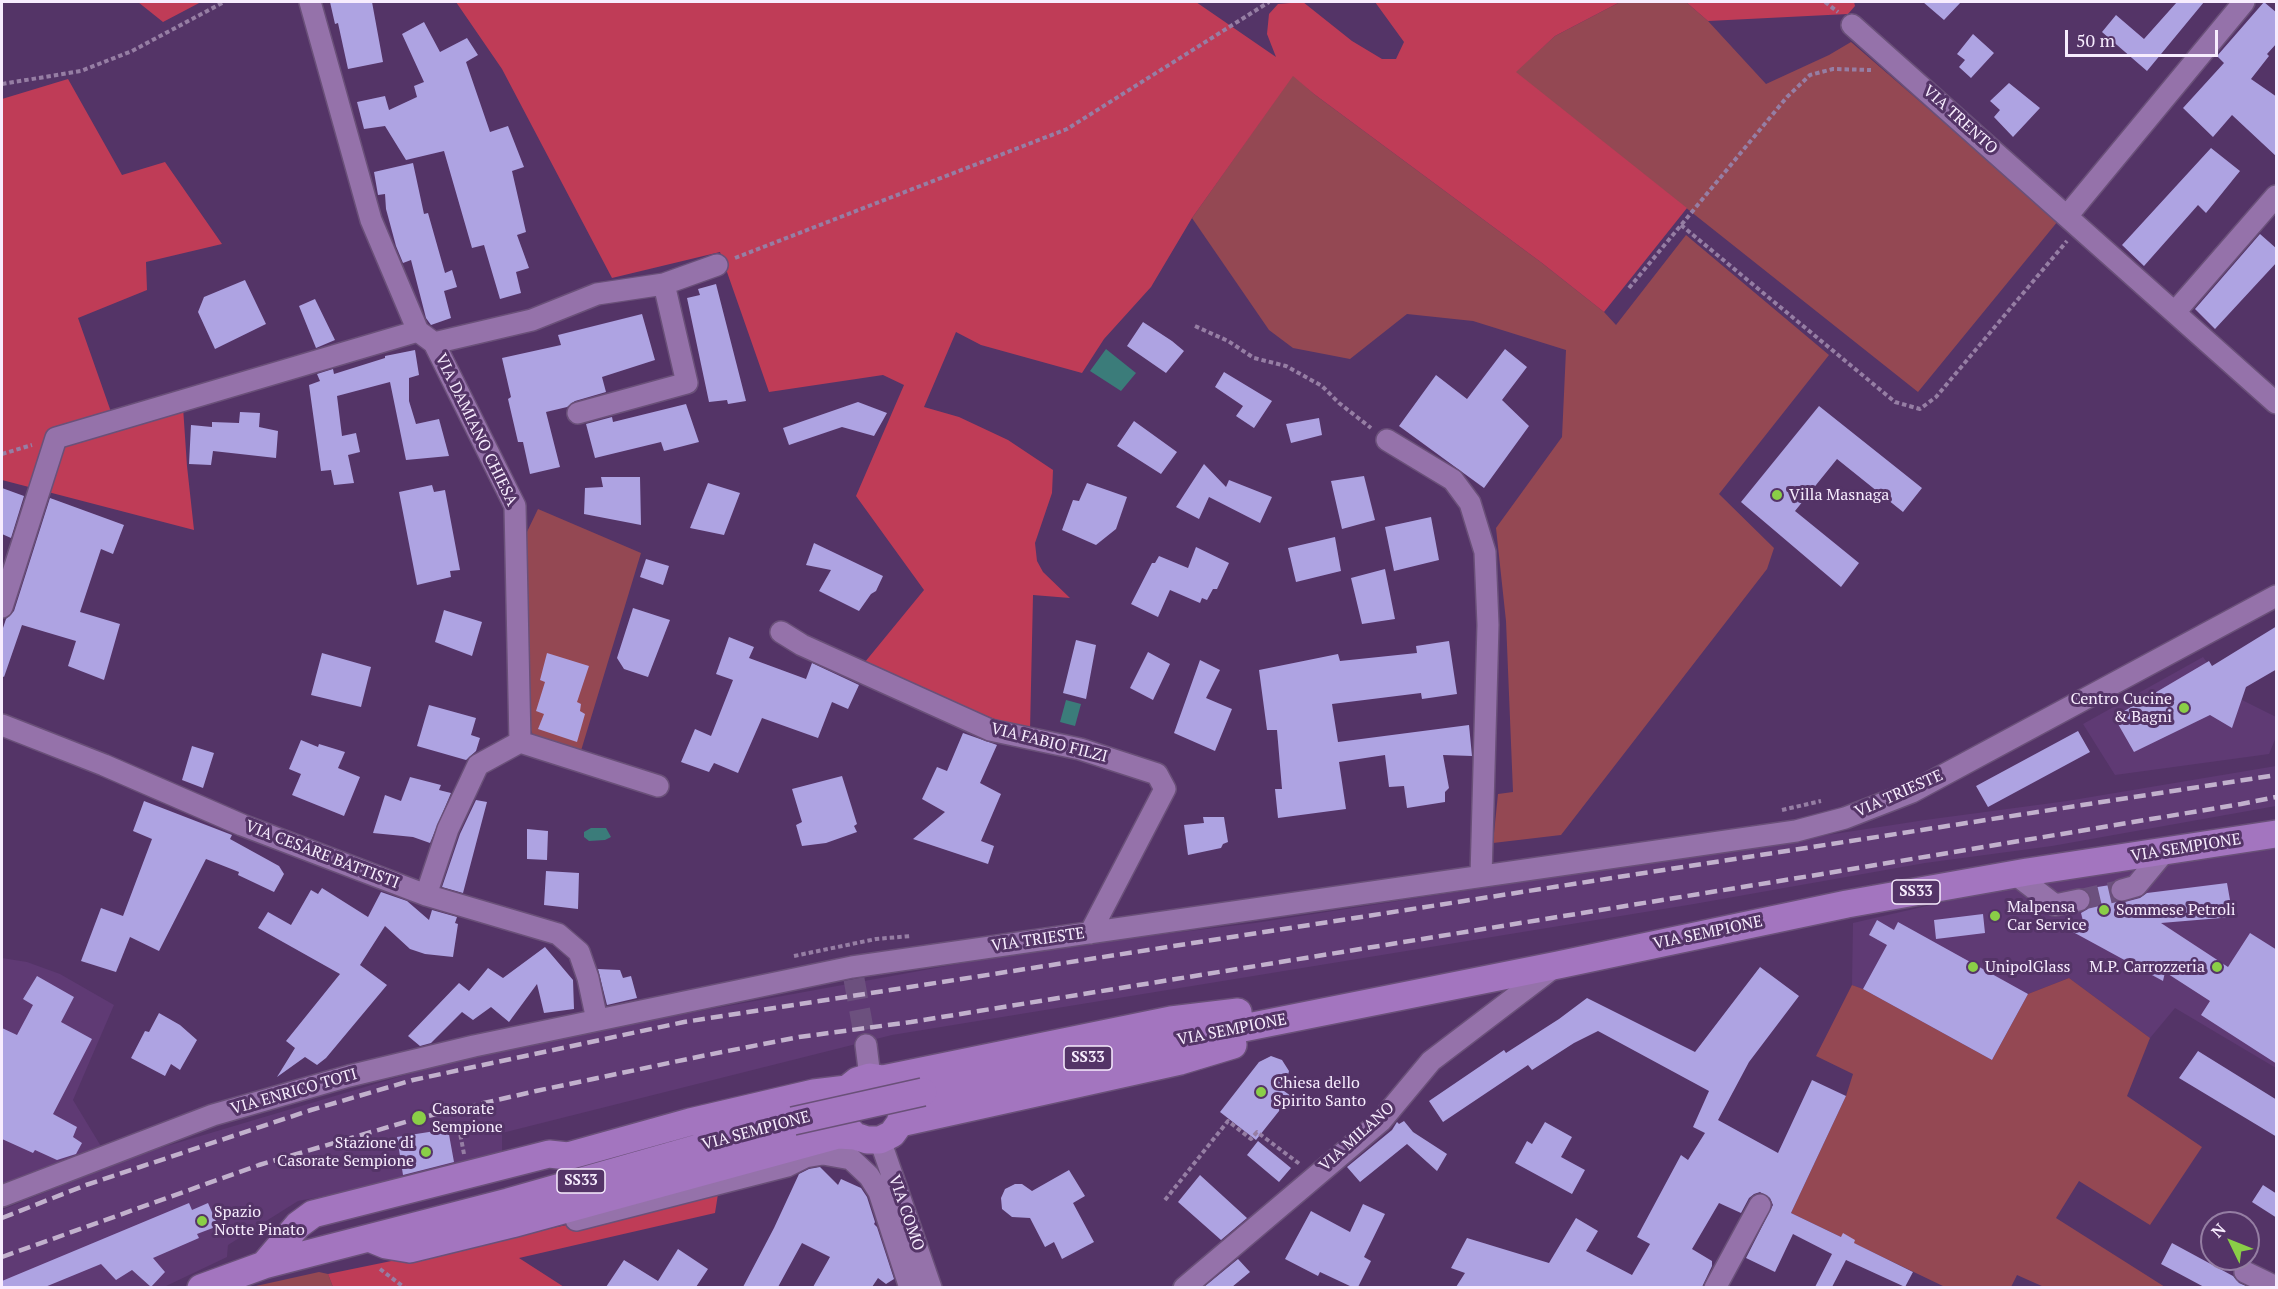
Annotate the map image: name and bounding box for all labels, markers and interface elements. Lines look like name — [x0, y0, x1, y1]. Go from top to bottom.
scale bar — [2068, 18, 2221, 56]
text: 50 m — [2076, 28, 2115, 52]
street label: VIA TRENTO — [1919, 81, 2001, 159]
street label: VIA DAMIANO CHIESA — [431, 351, 521, 509]
place label: Villa Masnaga — [1789, 485, 1889, 505]
marker: Villa Masnaga — [1770, 488, 1784, 502]
place label: Centro Cucine & Bagni — [2070, 689, 2172, 727]
marker: Centro Cucine & Bagni — [2177, 701, 2191, 715]
street label: VIA FABIO FILZI — [989, 719, 1109, 767]
street label: VIA TRIESTE — [1852, 766, 1946, 822]
street label: VIA CESARE BATTISTI — [243, 817, 401, 893]
street label: VIA SEMPIONE — [2130, 830, 2242, 866]
road number: SS33 — [1892, 880, 1940, 904]
place label: Malpensa Car Service — [2007, 897, 2087, 935]
place label: Sommese Petroli — [2116, 900, 2236, 920]
marker: Sommese Petroli — [2097, 903, 2111, 917]
marker: Malpensa Car Service — [1988, 909, 2002, 923]
street label: VIA SEMPIONE — [1652, 912, 1764, 954]
street label: VIA TRIESTE — [990, 924, 1086, 956]
place label: UnipolGlass — [1985, 957, 2071, 977]
place label: M.P. Carrozzeria — [2089, 957, 2205, 977]
marker: UnipolGlass — [1966, 960, 1980, 974]
marker: M.P. Carrozzeria — [2210, 960, 2224, 974]
street label: VIA SEMPIONE — [1176, 1010, 1288, 1050]
road number: SS33 — [1064, 1046, 1112, 1070]
street label: VIA ENRICO TOTI — [229, 1065, 359, 1119]
place label: Chiesa dello Spirito Santo — [1273, 1073, 1366, 1111]
marker: Chiesa dello Spirito Santo — [1254, 1085, 1268, 1099]
street label: VIA MILANO — [1316, 1098, 1398, 1176]
place label: Casorate Sempione — [432, 1099, 503, 1137]
street label: VIA SEMPIONE — [700, 1107, 812, 1155]
marker: Casorate Sempione — [410, 1109, 428, 1127]
place label: Stazione di Casorate Sempione — [277, 1133, 414, 1171]
marker: Stazione di Casorate Sempione — [419, 1145, 433, 1159]
road number: SS33 — [557, 1169, 605, 1193]
street label: VIA COMO — [884, 1173, 928, 1253]
place label: Spazio Notte Pinato — [214, 1202, 305, 1240]
north arrow — [2200, 1211, 2260, 1271]
marker: Spazio Notte Pinato — [195, 1214, 209, 1228]
text: N — [2206, 1218, 2230, 1242]

